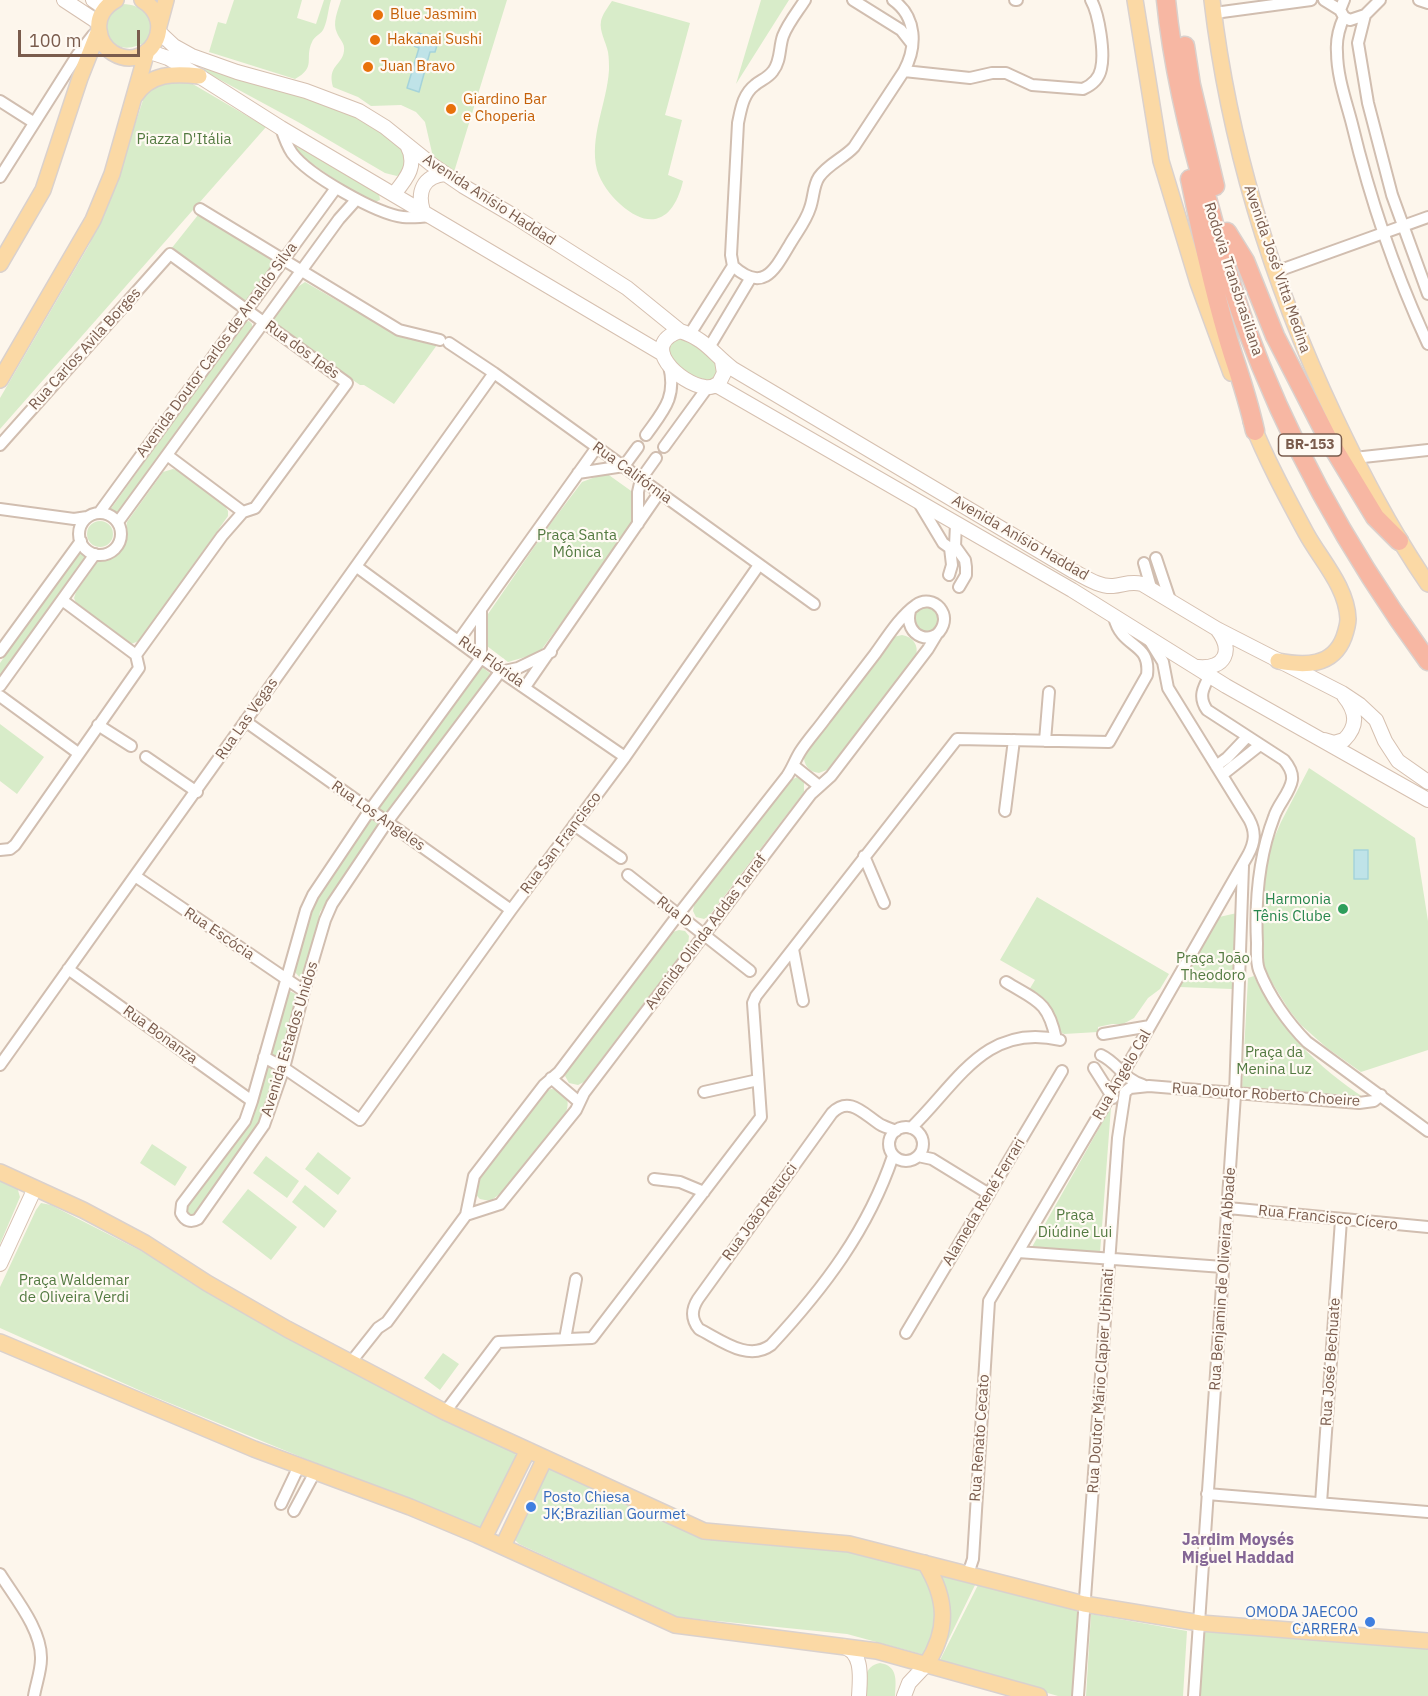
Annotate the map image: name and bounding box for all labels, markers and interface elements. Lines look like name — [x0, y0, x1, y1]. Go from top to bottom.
place label: Blue Jasmim — [390, 6, 477, 24]
marker: Blue Jasmim — [371, 8, 385, 22]
scale bar — [21, 18, 142, 56]
text: 100 m — [29, 29, 81, 52]
place label: Hakanai Sushi — [387, 31, 482, 49]
marker: Hakanai Sushi — [368, 33, 382, 47]
place label: Juan Bravo — [380, 58, 455, 76]
marker: Juan Bravo — [361, 60, 375, 74]
place label: Giardino Bar e Choperia — [463, 91, 547, 126]
marker: Giardino Bar e Choperia — [444, 102, 458, 116]
park label: Piazza D'Itália — [137, 131, 231, 149]
street label: Avenida Anísio Haddad — [419, 150, 559, 250]
street label: Avenida José Vitta Medina — [1240, 183, 1314, 355]
street label: Rodovia Transbrasiliana — [1200, 200, 1266, 358]
street label: Avenida Doutor Carlos de Arnaldo Silva — [133, 239, 301, 461]
street label: Rua Carlos Avila Borges — [25, 284, 145, 414]
street label: Rua dos Ipês — [261, 317, 343, 383]
road number: BR-153 — [1278, 434, 1342, 456]
street label: Rua Califórnia — [589, 438, 675, 508]
street label: Avenida Anísio Haddad — [948, 491, 1092, 585]
park label: Praça Santa Mônica — [537, 527, 617, 562]
street label: Rua Flórida — [455, 633, 527, 691]
street label: Rua Las Vegas — [212, 674, 282, 764]
street label: Rua Los Angeles — [328, 777, 428, 855]
street label: Rua San Francisco — [517, 788, 605, 898]
street label: Avenida Olinda Addas Tarraf — [642, 851, 770, 1013]
place label: Harmonia Tênis Clube — [1253, 891, 1331, 926]
street label: Rua D — [653, 893, 695, 931]
marker: Harmonia Tênis Clube — [1336, 902, 1350, 916]
street label: Rua Escócia — [180, 904, 258, 964]
park label: Praça João Theodoro — [1176, 950, 1250, 985]
street label: Avenida Estados Unidos — [258, 959, 322, 1119]
street label: Rua Bonanza — [119, 1002, 201, 1068]
street label: Rua Ângelo Cal — [1089, 1027, 1155, 1123]
park label: Praça da Menina Luz — [1236, 1044, 1312, 1079]
street label: Rua Doutor Roberto Choeire — [1171, 1079, 1361, 1111]
street label: Alameda René Ferrari — [939, 1135, 1029, 1269]
street label: Rua João Retucci — [719, 1160, 801, 1264]
street label: Rua Benjamin de Oliveira Abbade — [1206, 1167, 1240, 1391]
street label: Rua Francisco Cícero — [1257, 1202, 1399, 1234]
park label: Praça Diúdine Lui — [1038, 1207, 1112, 1242]
street label: Rua Doutor Mário Clapier Urbinati — [1084, 1268, 1118, 1494]
park label: Praça Waldemar de Oliveira Verdi — [19, 1272, 129, 1307]
street label: Rua José Bechuate — [1318, 1297, 1344, 1427]
street label: Rua Renato Cecato — [967, 1374, 993, 1502]
place label: Posto Chiesa JK;Brazilian Gourmet — [543, 1489, 686, 1524]
marker: Posto Chiesa JK;Brazilian Gourmet — [524, 1500, 538, 1514]
district label: Jardim Moysés Miguel Haddad — [1182, 1530, 1294, 1568]
place label: OMODA JAECOO CARRERA — [1245, 1604, 1358, 1639]
marker: OMODA JAECOO CARRERA — [1363, 1615, 1377, 1629]

